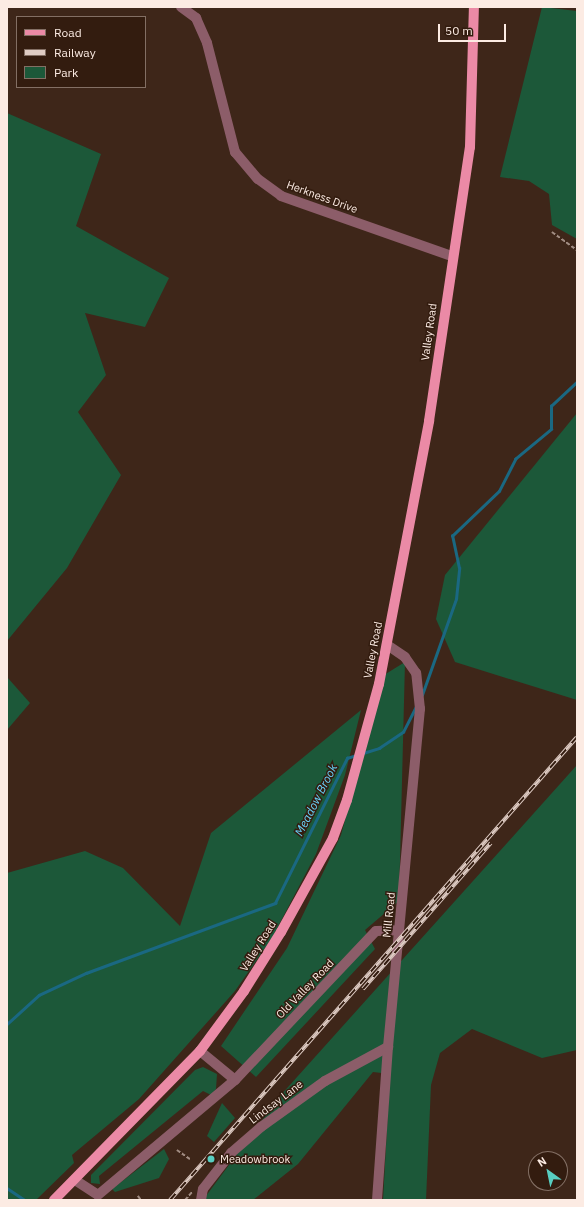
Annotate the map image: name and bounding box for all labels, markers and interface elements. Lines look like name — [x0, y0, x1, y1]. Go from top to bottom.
legend — [16, 16, 146, 88]
scale bar — [440, 16, 508, 42]
text: 50 m — [445, 23, 473, 38]
text: Road — [54, 25, 82, 40]
text: Railway — [54, 45, 96, 60]
text: Park — [54, 65, 78, 80]
street label: Herkness Drive — [285, 178, 359, 216]
street label: Valley Road — [418, 303, 440, 361]
street label: Valley Road — [361, 621, 385, 679]
water label: Meadow Brook — [292, 762, 340, 838]
street label: Mill Road — [380, 892, 398, 938]
street label: Valley Road — [237, 918, 279, 974]
street label: Old Valley Road — [273, 957, 337, 1021]
street label: Lindsay Lane — [247, 1078, 305, 1126]
north arrow — [528, 1151, 568, 1191]
place label: Meadowbrook — [220, 1152, 290, 1166]
marker: Meadowbrook — [205, 1153, 217, 1165]
text: N — [535, 1154, 549, 1170]

